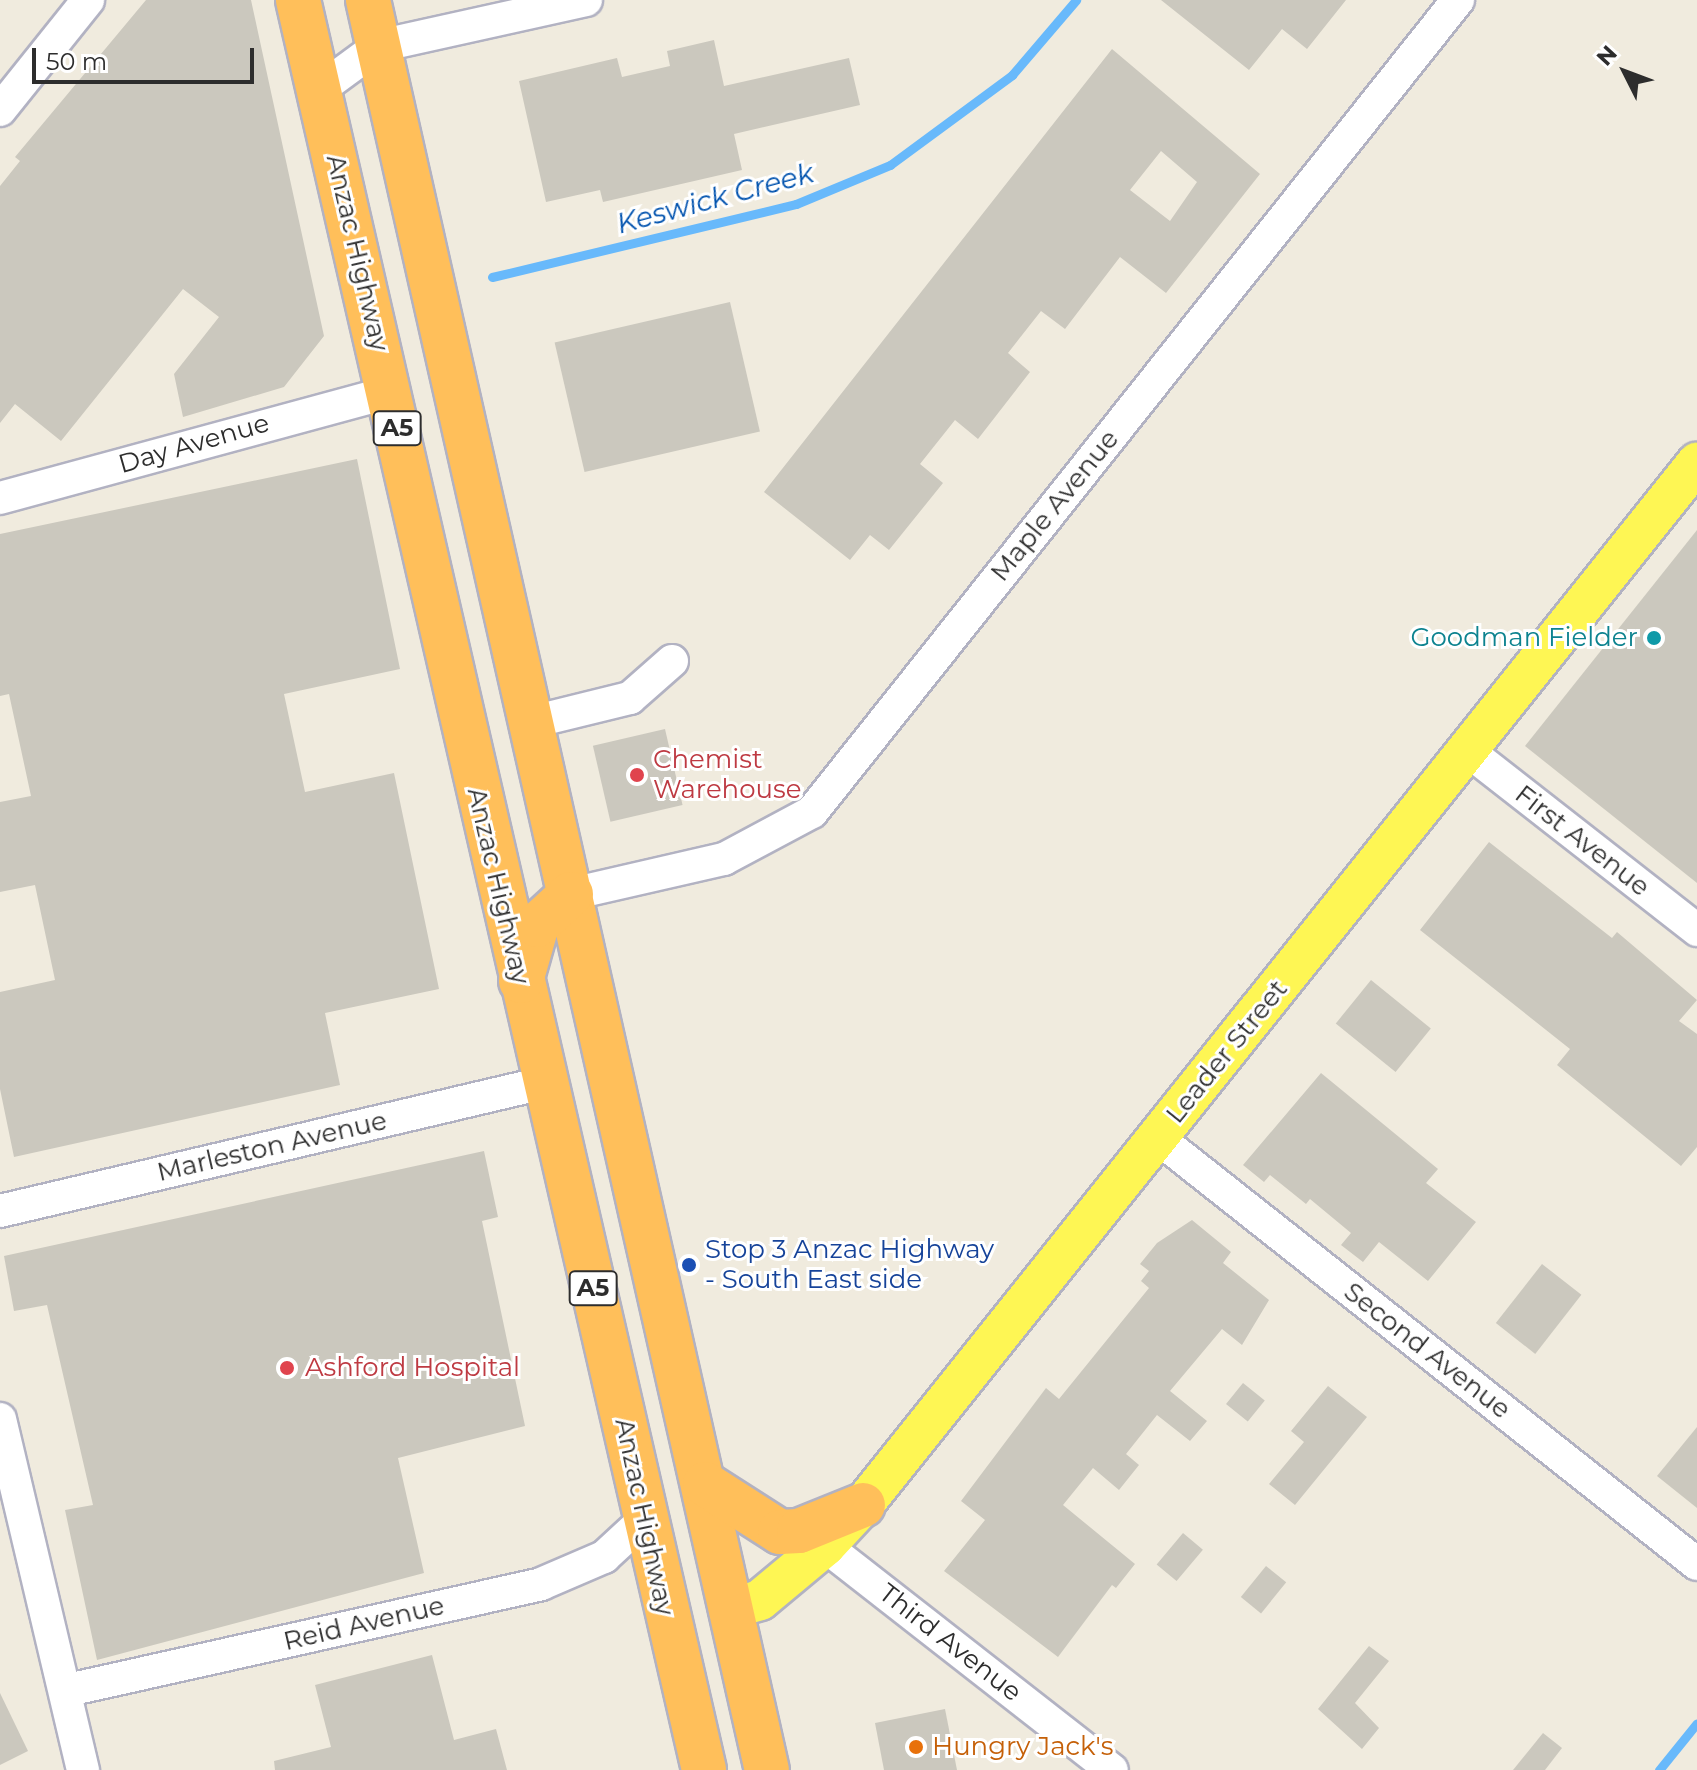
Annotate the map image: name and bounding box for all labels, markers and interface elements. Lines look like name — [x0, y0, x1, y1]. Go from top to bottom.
scale bar — [36, 32, 258, 82]
north arrow — [1585, 32, 1665, 112]
text: N — [1591, 40, 1623, 71]
text: 50 m — [46, 47, 107, 76]
street label: Anzac Highway — [319, 152, 395, 354]
water label: Keswick Creek — [613, 156, 817, 240]
street label: Day Avenue — [115, 408, 273, 480]
road number: A5 — [371, 408, 423, 448]
street label: Maple Avenue — [985, 424, 1125, 588]
place label: Goodman Fielder — [1410, 622, 1638, 654]
marker: Goodman Fielder — [1645, 629, 1663, 647]
place label: Chemist Warehouse — [653, 744, 801, 806]
marker: Chemist Warehouse — [628, 766, 646, 784]
street label: First Avenue — [1509, 779, 1655, 903]
street label: Anzac Highway — [460, 785, 536, 987]
street label: Leader Street — [1160, 974, 1294, 1130]
street label: Marleston Avenue — [154, 1105, 390, 1189]
place label: Stop 3 Anzac Highway - South East side — [705, 1234, 994, 1296]
marker: Stop 3 Anzac Highway - South East side — [680, 1256, 698, 1274]
road number: A5 — [567, 1268, 619, 1308]
street label: Second Avenue — [1338, 1276, 1516, 1426]
place label: Ashford Hospital — [305, 1352, 520, 1384]
marker: Ashford Hospital — [276, 1357, 298, 1379]
street label: Anzac Highway — [608, 1416, 680, 1618]
street label: Third Avenue — [873, 1578, 1027, 1708]
street label: Reid Avenue — [281, 1590, 447, 1658]
place label: Hungry Jack's — [932, 1731, 1113, 1763]
marker: Hungry Jack's — [907, 1738, 925, 1756]

